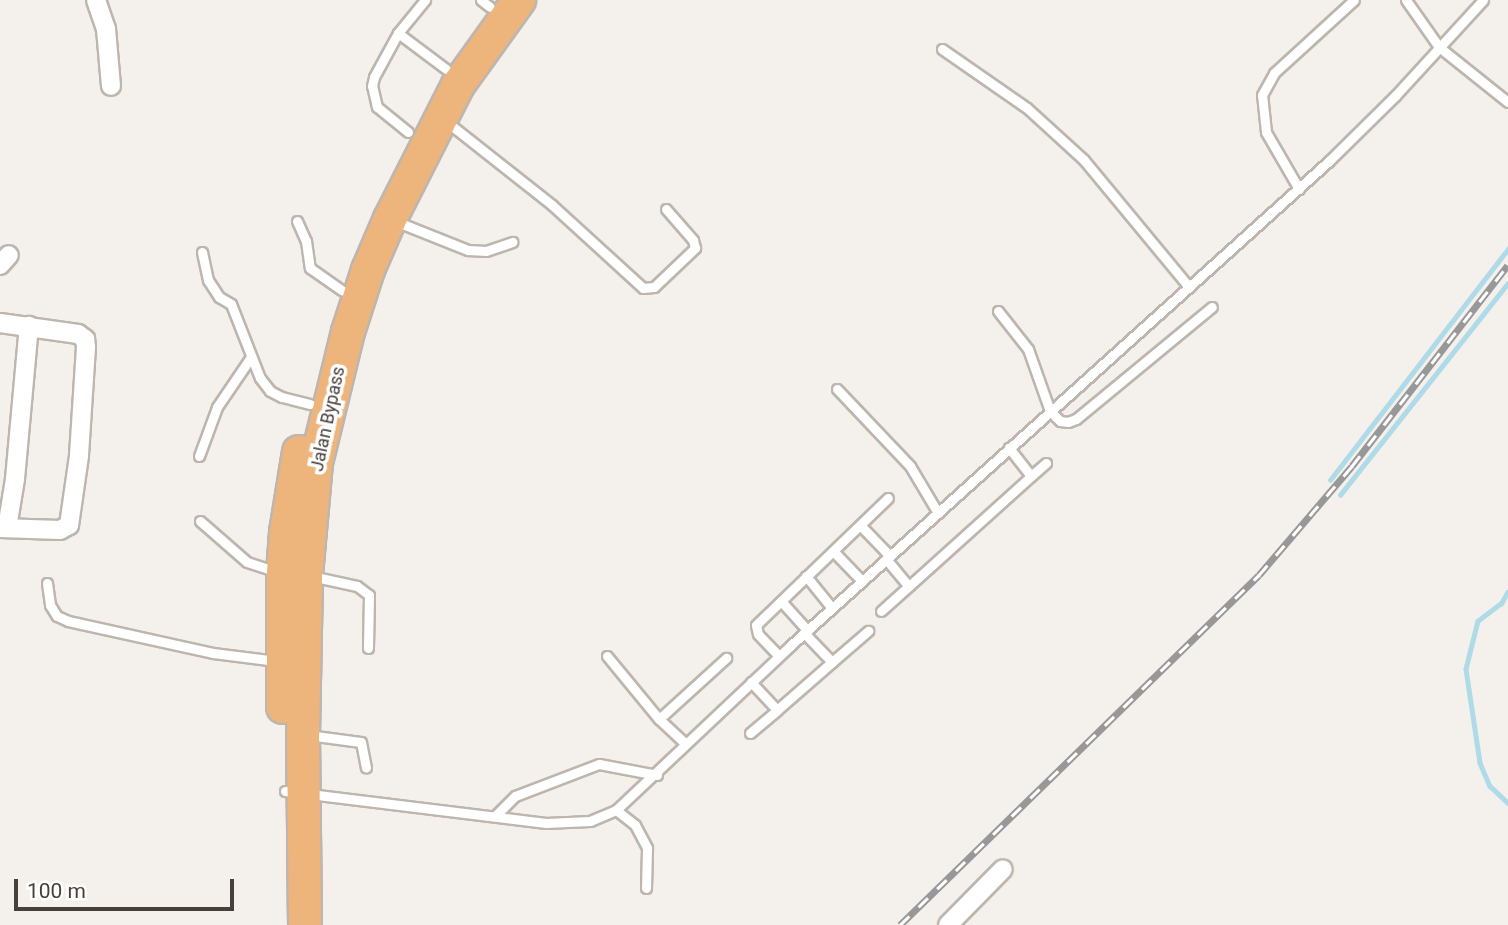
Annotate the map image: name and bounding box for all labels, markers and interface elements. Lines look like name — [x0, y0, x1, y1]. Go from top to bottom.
street label: Jalan Bypass — [306, 365, 350, 473]
scale bar — [18, 866, 238, 910]
text: 100 m — [27, 879, 86, 903]

